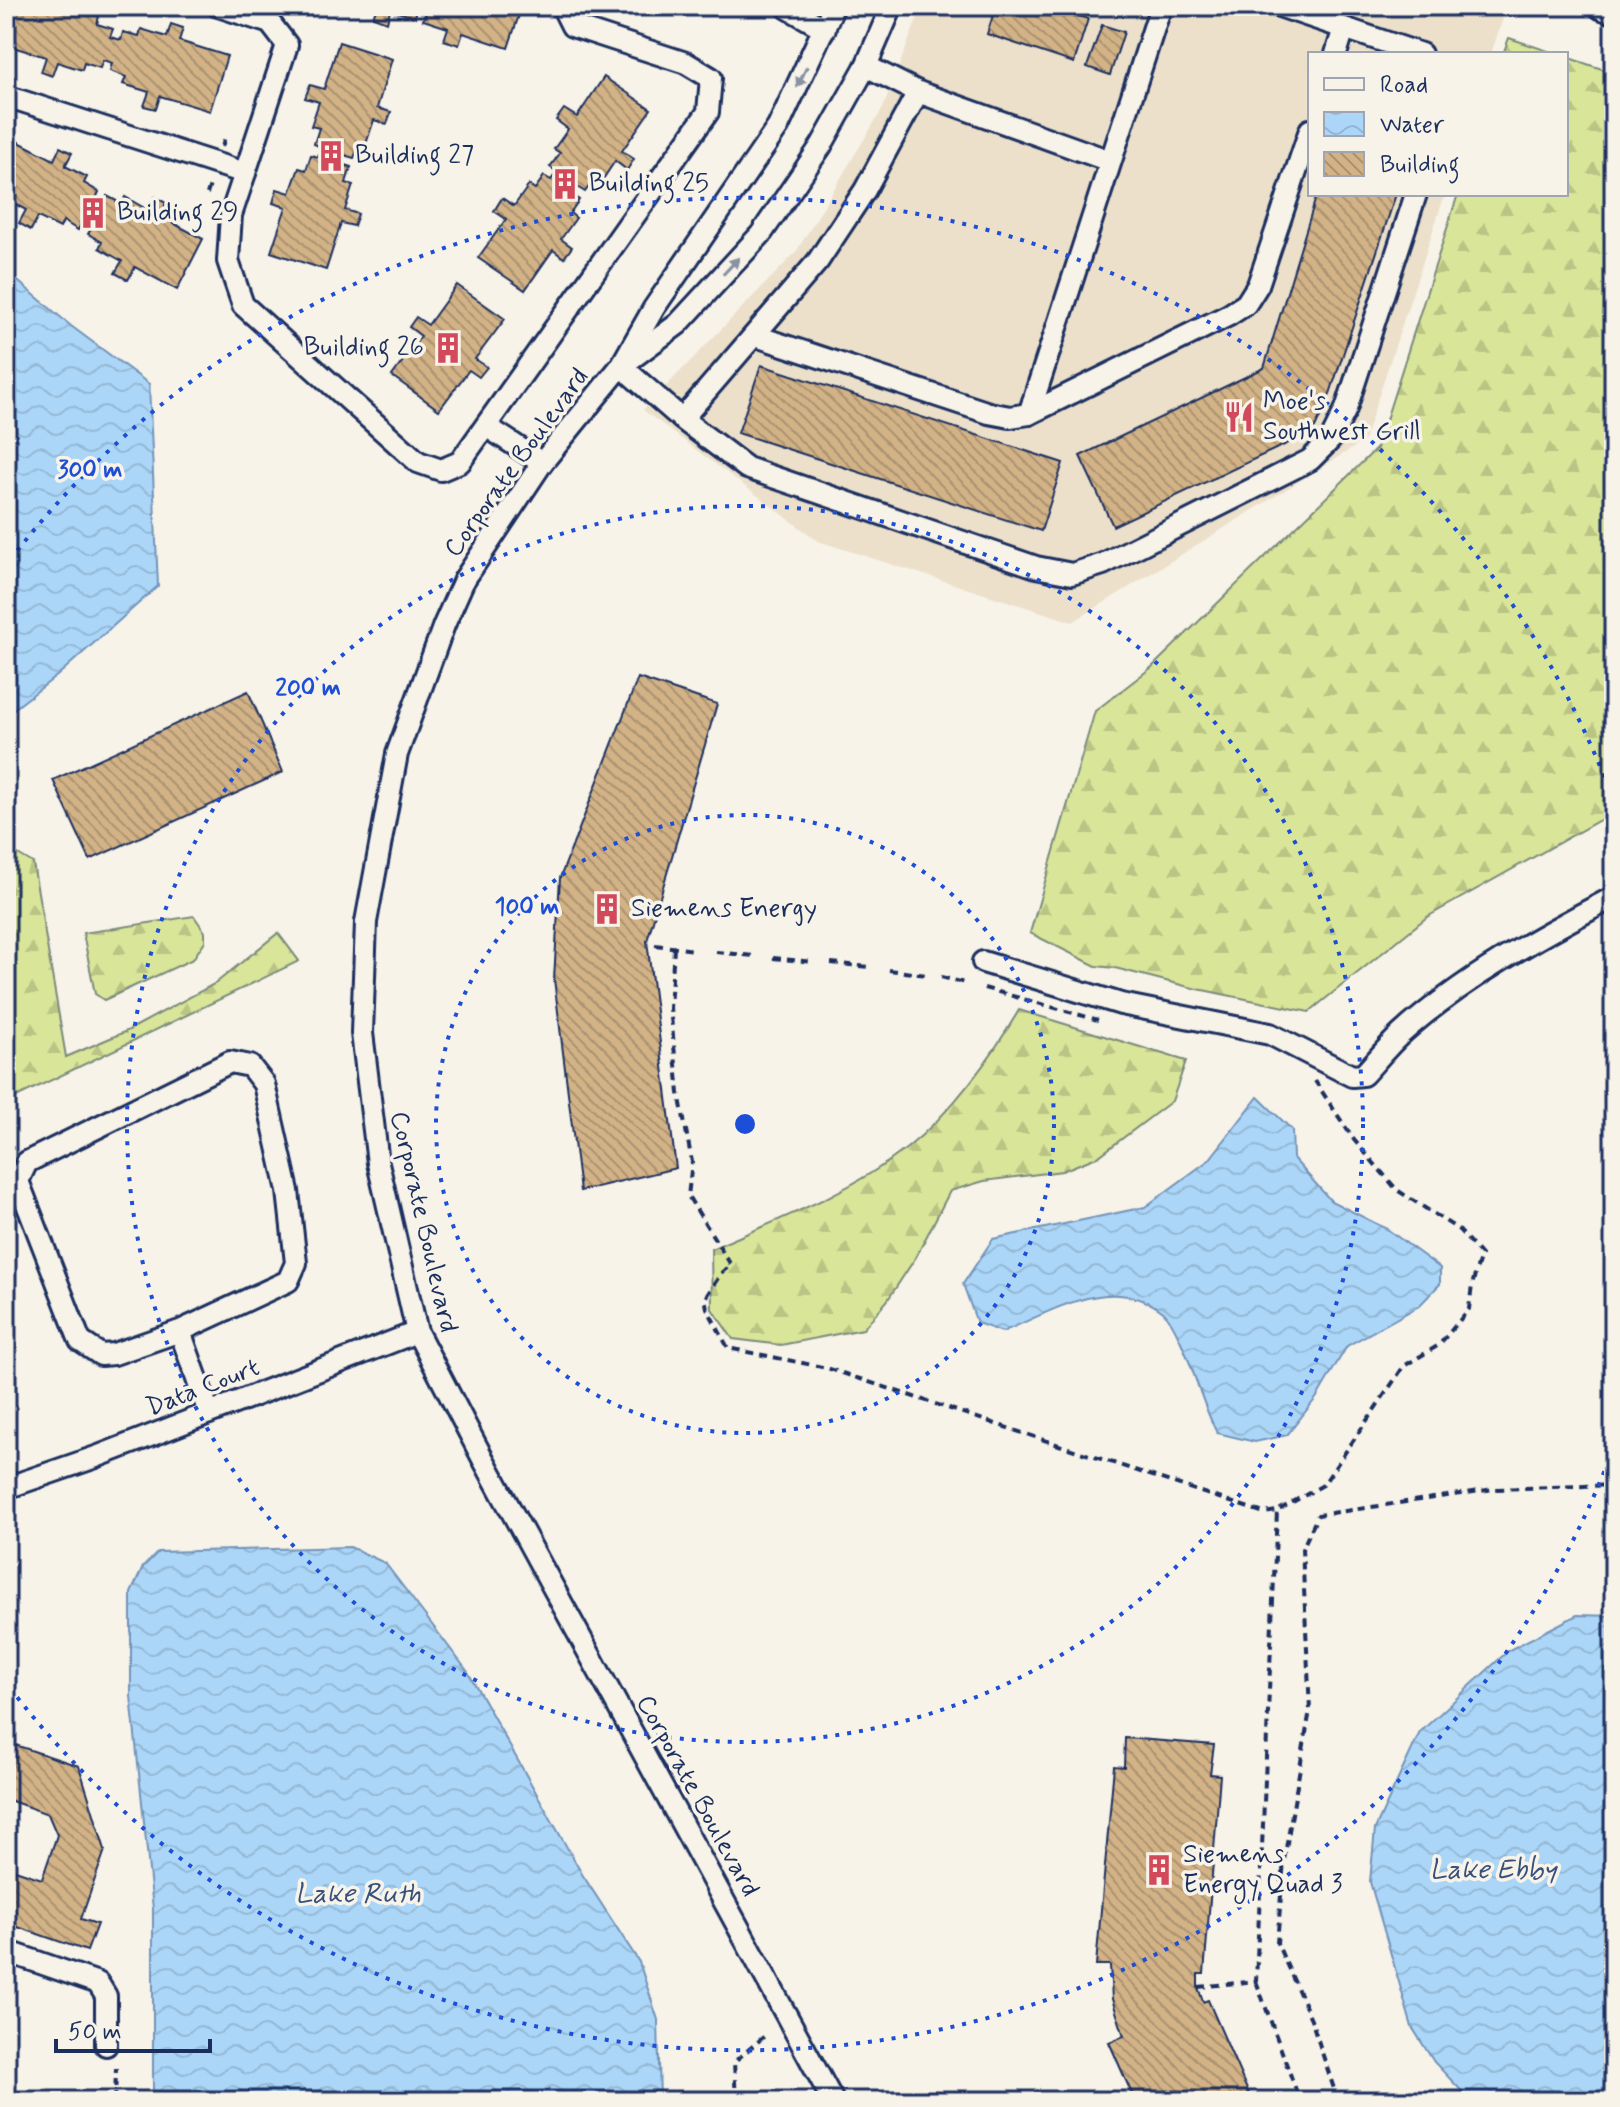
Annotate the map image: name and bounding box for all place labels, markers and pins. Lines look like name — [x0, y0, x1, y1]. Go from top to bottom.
building icon: Building 27 — [314, 139, 348, 173]
place label: Building 27 — [355, 139, 474, 176]
building icon: Building 25 — [548, 167, 582, 201]
place label: Building 25 — [589, 167, 709, 204]
building icon: Building 29 — [76, 196, 110, 230]
place label: Building 29 — [117, 196, 238, 233]
place label: Building 26 — [304, 331, 424, 368]
building icon: Building 26 — [431, 331, 465, 365]
place label: Moe's Southwest Grill — [1263, 385, 1421, 449]
restaurant icon: Moe's Southwest Grill — [1222, 400, 1256, 434]
building icon: Siemens Energy — [590, 892, 624, 926]
place label: Siemens Energy — [631, 892, 817, 926]
centre of rings — [731, 1110, 759, 1138]
place label: Siemens Energy Quad 3 — [1183, 1838, 1343, 1904]
building icon: Siemens Energy Quad 3 — [1142, 1853, 1176, 1887]

